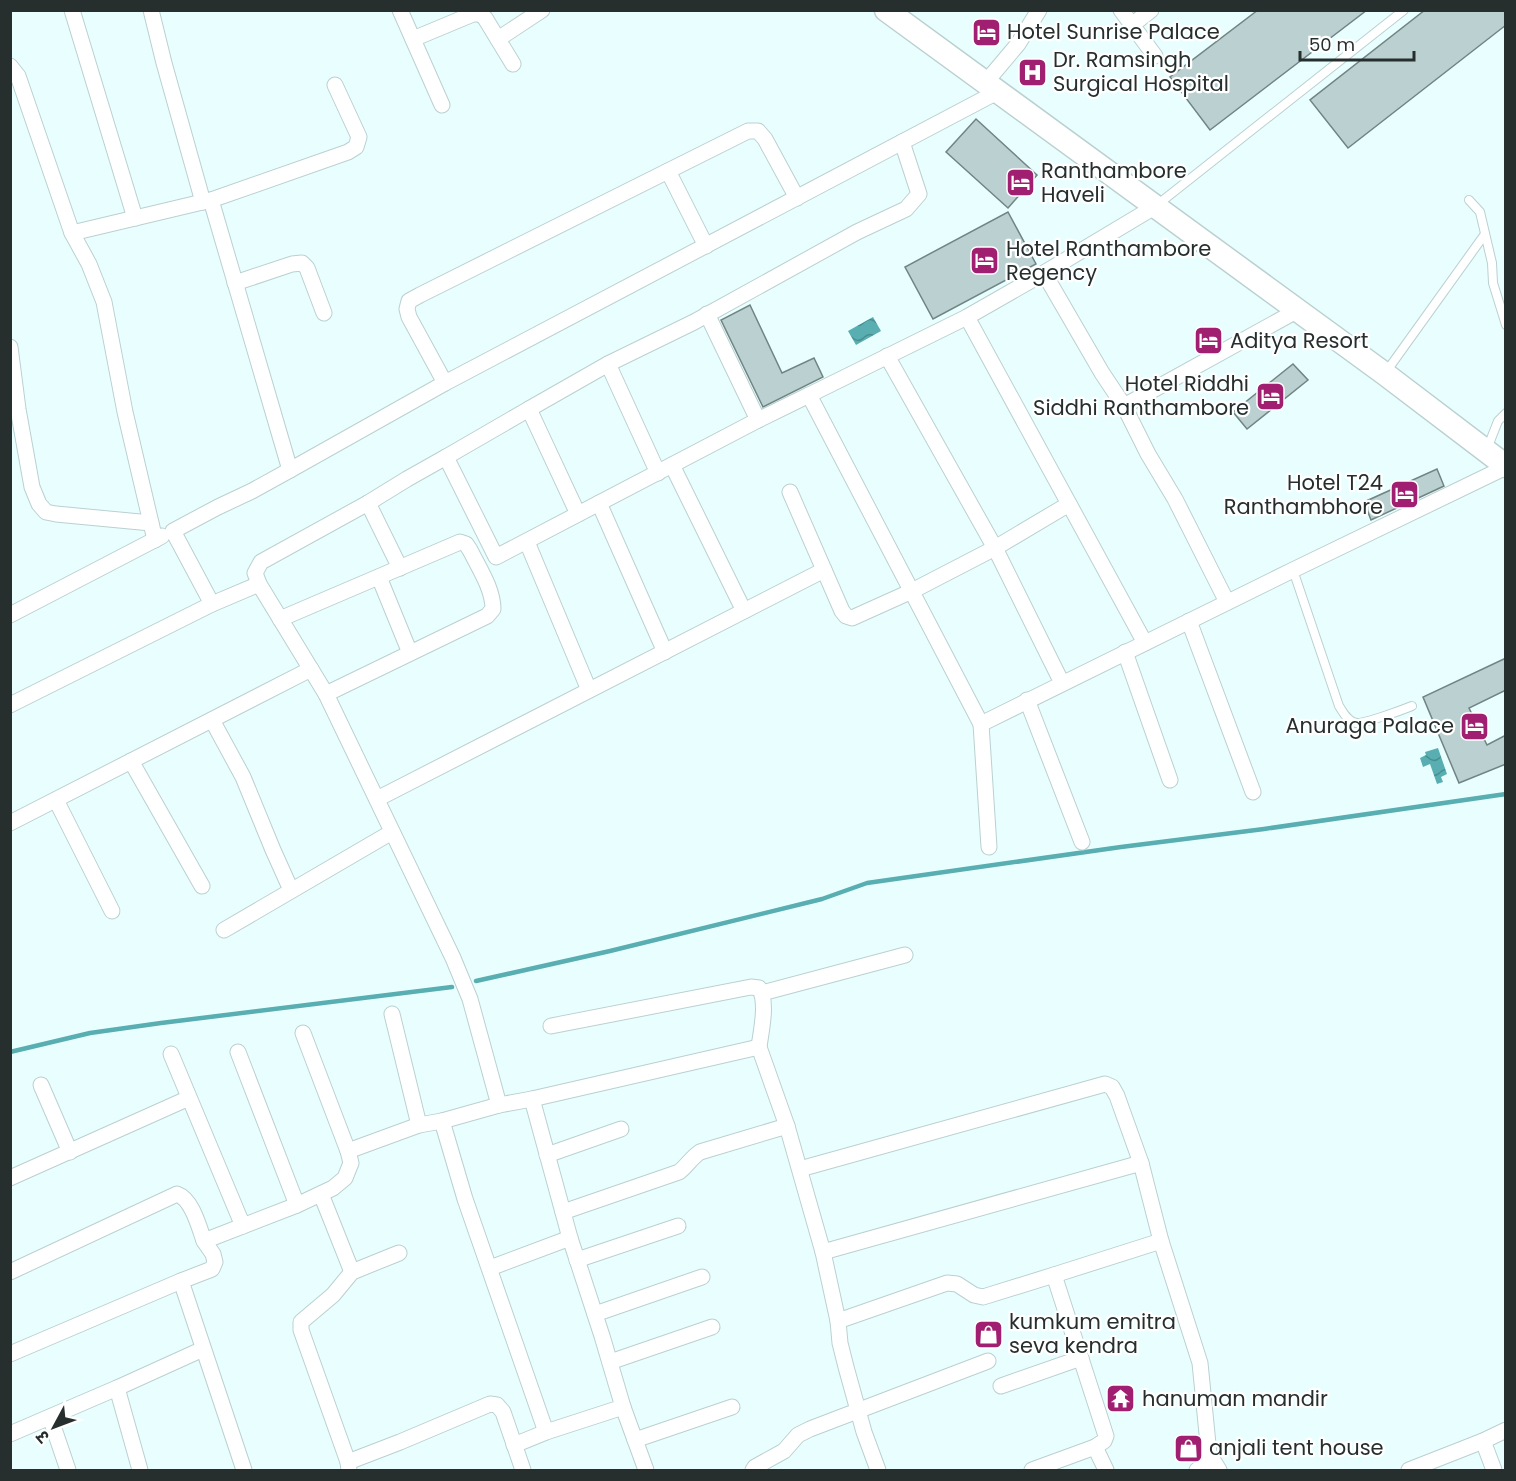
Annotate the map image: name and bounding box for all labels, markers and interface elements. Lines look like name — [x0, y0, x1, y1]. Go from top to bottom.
hotel icon: Hotel Sunrise Palace — [970, 16, 1002, 48]
place label: Hotel Sunrise Palace — [1007, 17, 1220, 46]
scale bar — [1300, 24, 1414, 62]
text: 50 m — [1309, 32, 1355, 57]
place label: Dr. Ramsingh Surgical Hospital — [1053, 45, 1229, 98]
hospital icon: Dr. Ramsingh Surgical Hospital — [1016, 56, 1048, 88]
place label: Ranthambore Haveli — [1041, 156, 1187, 209]
hotel icon: Ranthambore Haveli — [1004, 167, 1036, 199]
place label: Hotel Ranthambore Regency — [1006, 234, 1211, 287]
hotel icon: Hotel Ranthambore Regency — [969, 245, 1001, 277]
hotel icon: Aditya Resort — [1193, 325, 1225, 357]
place label: Aditya Resort — [1230, 326, 1368, 355]
place label: Hotel Riddhi Siddhi Ranthambore — [1033, 369, 1249, 422]
hotel icon: Hotel Riddhi Siddhi Ranthambore — [1254, 380, 1286, 412]
place label: Hotel T24 Ranthambhore — [1224, 468, 1383, 521]
hotel icon: Hotel T24 Ranthambhore — [1388, 479, 1420, 511]
hotel icon: Anuraga Palace — [1459, 710, 1491, 742]
place label: Anuraga Palace — [1285, 711, 1454, 740]
place label: kumkum emitra seva kendra — [1009, 1307, 1176, 1360]
shop icon: kumkum emitra seva kendra — [972, 1318, 1004, 1350]
temple icon: hanuman mandir — [1105, 1383, 1137, 1415]
place label: hanuman mandir — [1142, 1384, 1328, 1413]
north arrow — [24, 1397, 84, 1457]
text: उ — [31, 1425, 55, 1448]
shop icon: anjali tent house — [1172, 1432, 1204, 1464]
place label: anjali tent house — [1209, 1433, 1384, 1462]

